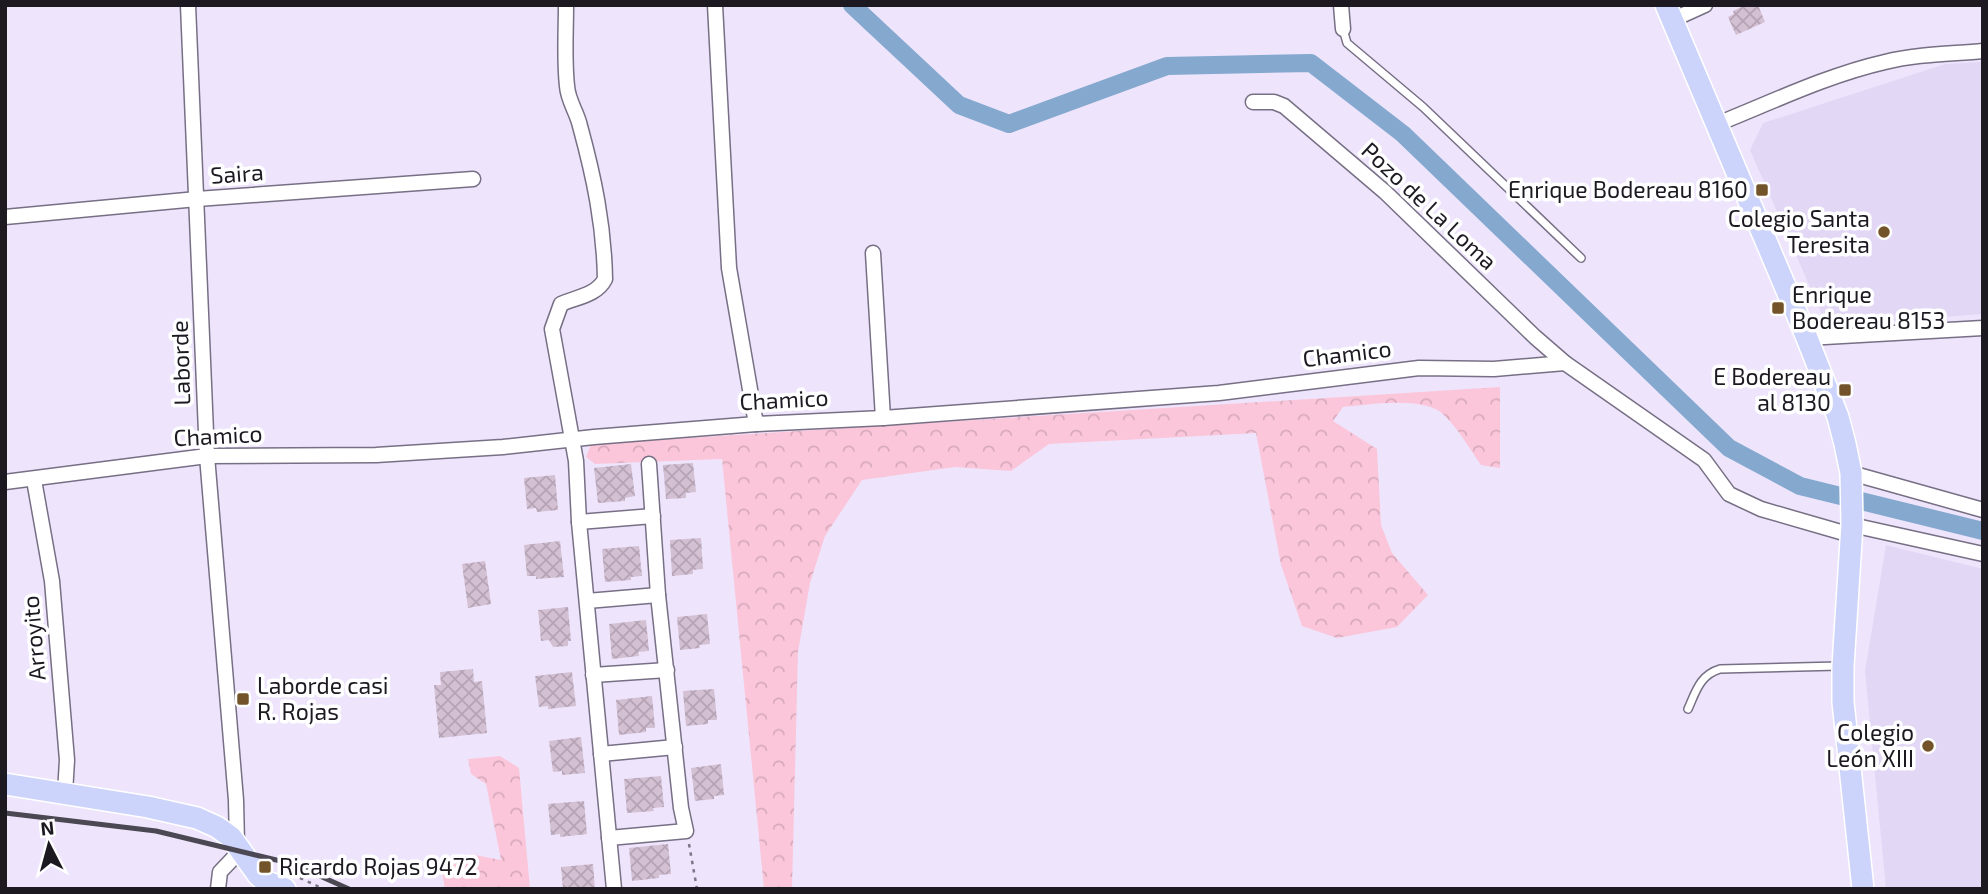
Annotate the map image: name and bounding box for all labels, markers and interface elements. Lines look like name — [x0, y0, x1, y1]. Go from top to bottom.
street label: Pozo de La Loma — [1356, 136, 1503, 275]
street label: Saira — [209, 157, 264, 189]
place label: Enrique Bodereau 8160 — [1508, 175, 1748, 203]
marker: Enrique Bodereau 8160 — [1754, 182, 1770, 198]
place label: Colegio Santa Teresita — [1728, 204, 1870, 258]
marker: Colegio Santa Teresita — [1876, 224, 1892, 240]
place label: Enrique Bodereau 8153 — [1792, 280, 1945, 334]
marker: Enrique Bodereau 8153 — [1770, 300, 1786, 316]
street label: Laborde — [165, 320, 195, 406]
street label: Chamico — [1301, 334, 1393, 372]
place label: E Bodereau al 8130 — [1713, 362, 1831, 416]
marker: E Bodereau al 8130 — [1837, 382, 1853, 398]
street label: Chamico — [739, 383, 829, 415]
street label: Chamico — [173, 419, 263, 451]
street label: Arroyito — [15, 594, 51, 682]
place label: Laborde casi R. Rojas — [257, 671, 389, 725]
marker: Laborde casi R. Rojas — [235, 691, 251, 707]
place label: Colegio León XIII — [1826, 718, 1914, 772]
marker: Colegio León XIII — [1920, 738, 1936, 754]
north arrow — [14, 810, 84, 880]
text: N — [39, 815, 55, 840]
place label: Ricardo Rojas 9472 — [279, 852, 478, 880]
marker: Ricardo Rojas 9472 — [257, 859, 273, 875]

